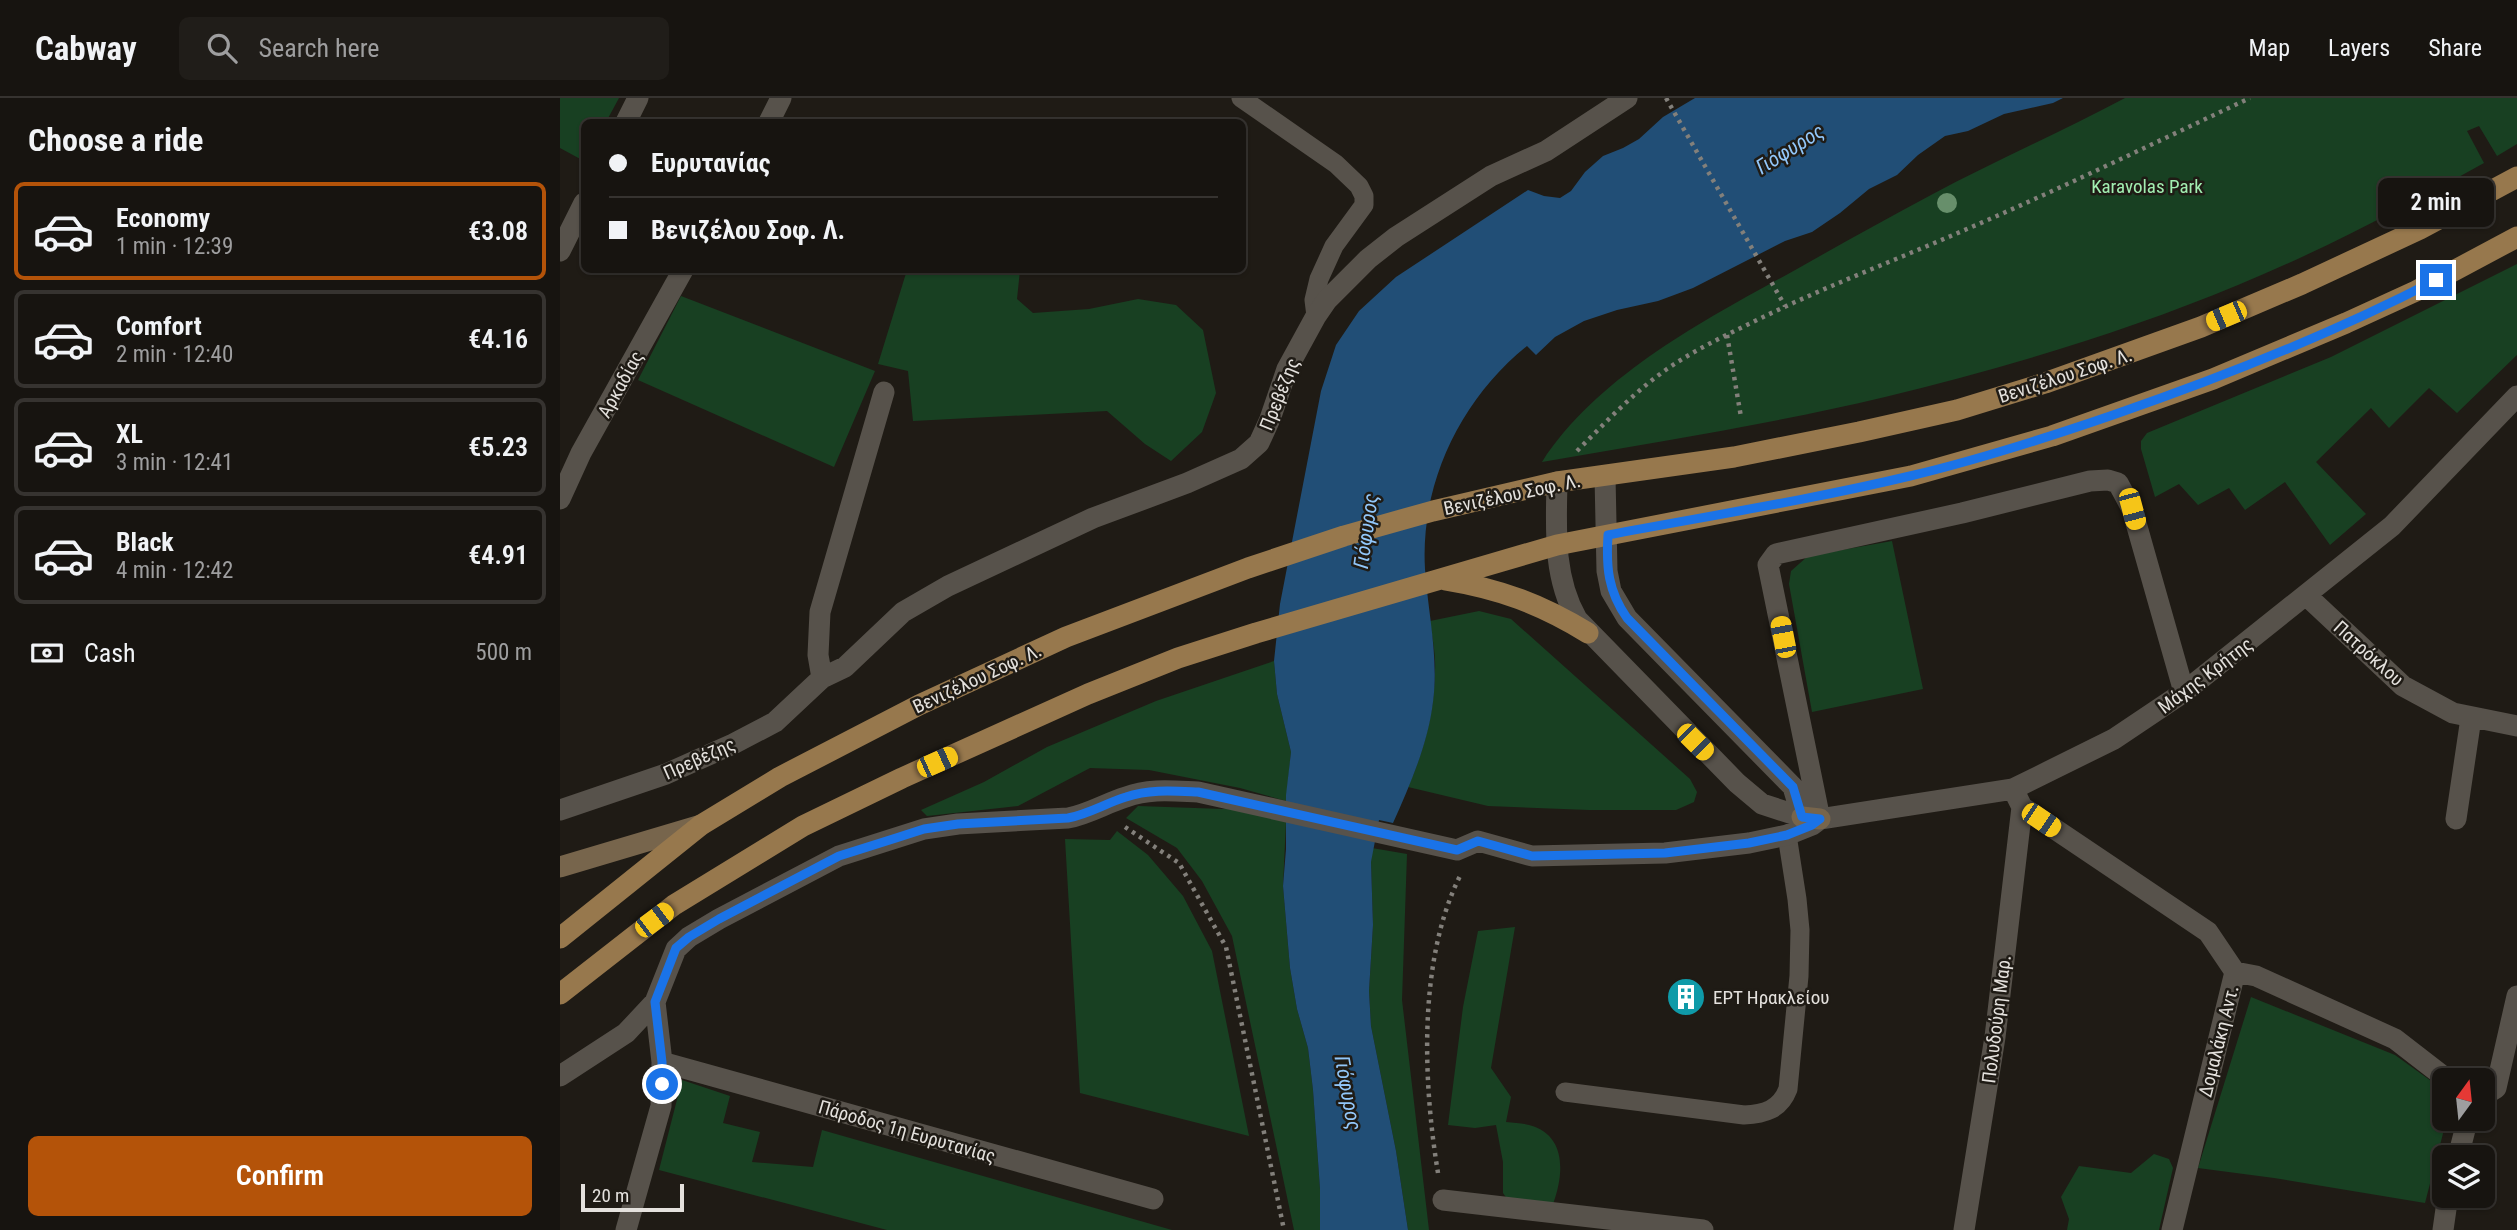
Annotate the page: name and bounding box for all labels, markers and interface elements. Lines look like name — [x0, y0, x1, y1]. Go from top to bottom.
search box — [179, 17, 669, 80]
text: Cabway — [35, 29, 137, 68]
icon: search — [203, 29, 241, 67]
text: Search here — [259, 33, 380, 63]
text: Map — [2249, 34, 2290, 62]
text: Layers — [2328, 34, 2390, 62]
text: Share — [2428, 34, 2482, 62]
water label: Γιόφυρος — [1752, 119, 1828, 179]
text: Choose a ride — [28, 121, 203, 159]
text: Ευρυτανίας — [651, 148, 770, 178]
park label: Karavolas Park — [2091, 175, 2203, 198]
callout: 2 min — [2378, 178, 2494, 228]
text: 2 min — [2411, 189, 2461, 216]
icon: car — [32, 200, 95, 263]
text: Economy — [116, 203, 210, 233]
text: Βενιζέλου Σοφ. Λ. — [651, 215, 845, 245]
text: €3.08 — [468, 216, 528, 246]
text: 1 min · 12:39 — [116, 233, 233, 260]
route end — [2420, 264, 2452, 296]
car — [2203, 298, 2250, 334]
icon: car — [32, 308, 95, 371]
text: Comfort — [116, 311, 202, 341]
text: €4.16 — [468, 324, 528, 354]
text: 2 min · 12:40 — [116, 341, 233, 368]
street label: Βενιζέλου Σοφ. Λ. — [1995, 343, 2135, 408]
street label: Αρκαδίας — [593, 347, 648, 422]
street label: Πρεβέζης — [1255, 355, 1304, 434]
icon: car — [32, 416, 95, 479]
text: XL — [116, 419, 143, 449]
text: €5.23 — [468, 432, 528, 462]
text: 3 min · 12:41 — [116, 449, 233, 476]
street label: Βενιζέλου Σοφ. Λ. — [1442, 469, 1583, 520]
car — [2117, 486, 2148, 532]
water label: Γιόφυρος — [1349, 492, 1383, 570]
icon: car — [32, 524, 95, 587]
text: Black — [116, 527, 174, 557]
text: €4.91 — [468, 540, 528, 570]
text: 4 min · 12:42 — [116, 557, 233, 584]
car — [1769, 614, 1798, 660]
street label: Πατρόκλου — [2329, 616, 2408, 691]
street label: Μάχης Κρήτης — [2153, 632, 2257, 718]
icon: cash — [28, 634, 66, 672]
text: Cash — [84, 638, 136, 668]
text: 500 m — [475, 639, 532, 666]
street label: Βενιζέλου Σοφ. Λ. — [909, 639, 1045, 718]
car — [1673, 720, 1718, 764]
street label: Πρεβέζης — [660, 732, 739, 784]
car — [914, 744, 961, 780]
car — [2018, 800, 2065, 840]
car — [631, 899, 678, 941]
street label: Πολυδούρη Μαρ. — [1977, 954, 2016, 1085]
building icon: ΕΡΤ Ηρακλείου — [1665, 976, 1707, 1018]
street label: Δομαλάκη Αντ. — [2193, 983, 2243, 1099]
place label: ΕΡΤ Ηρακλείου — [1713, 986, 1829, 1009]
water label: Γιόφυρος — [1330, 1054, 1366, 1132]
route start — [646, 1068, 678, 1100]
north arrow — [2432, 1068, 2496, 1130]
map controls — [2432, 1068, 2495, 1208]
street label: Πάροδος 1η Ευρυτανίας — [816, 1095, 998, 1168]
button: Confirm — [28, 1136, 532, 1216]
button: layers — [2432, 1145, 2495, 1208]
scale bar — [581, 1181, 684, 1213]
text: 20 m — [592, 1184, 629, 1207]

